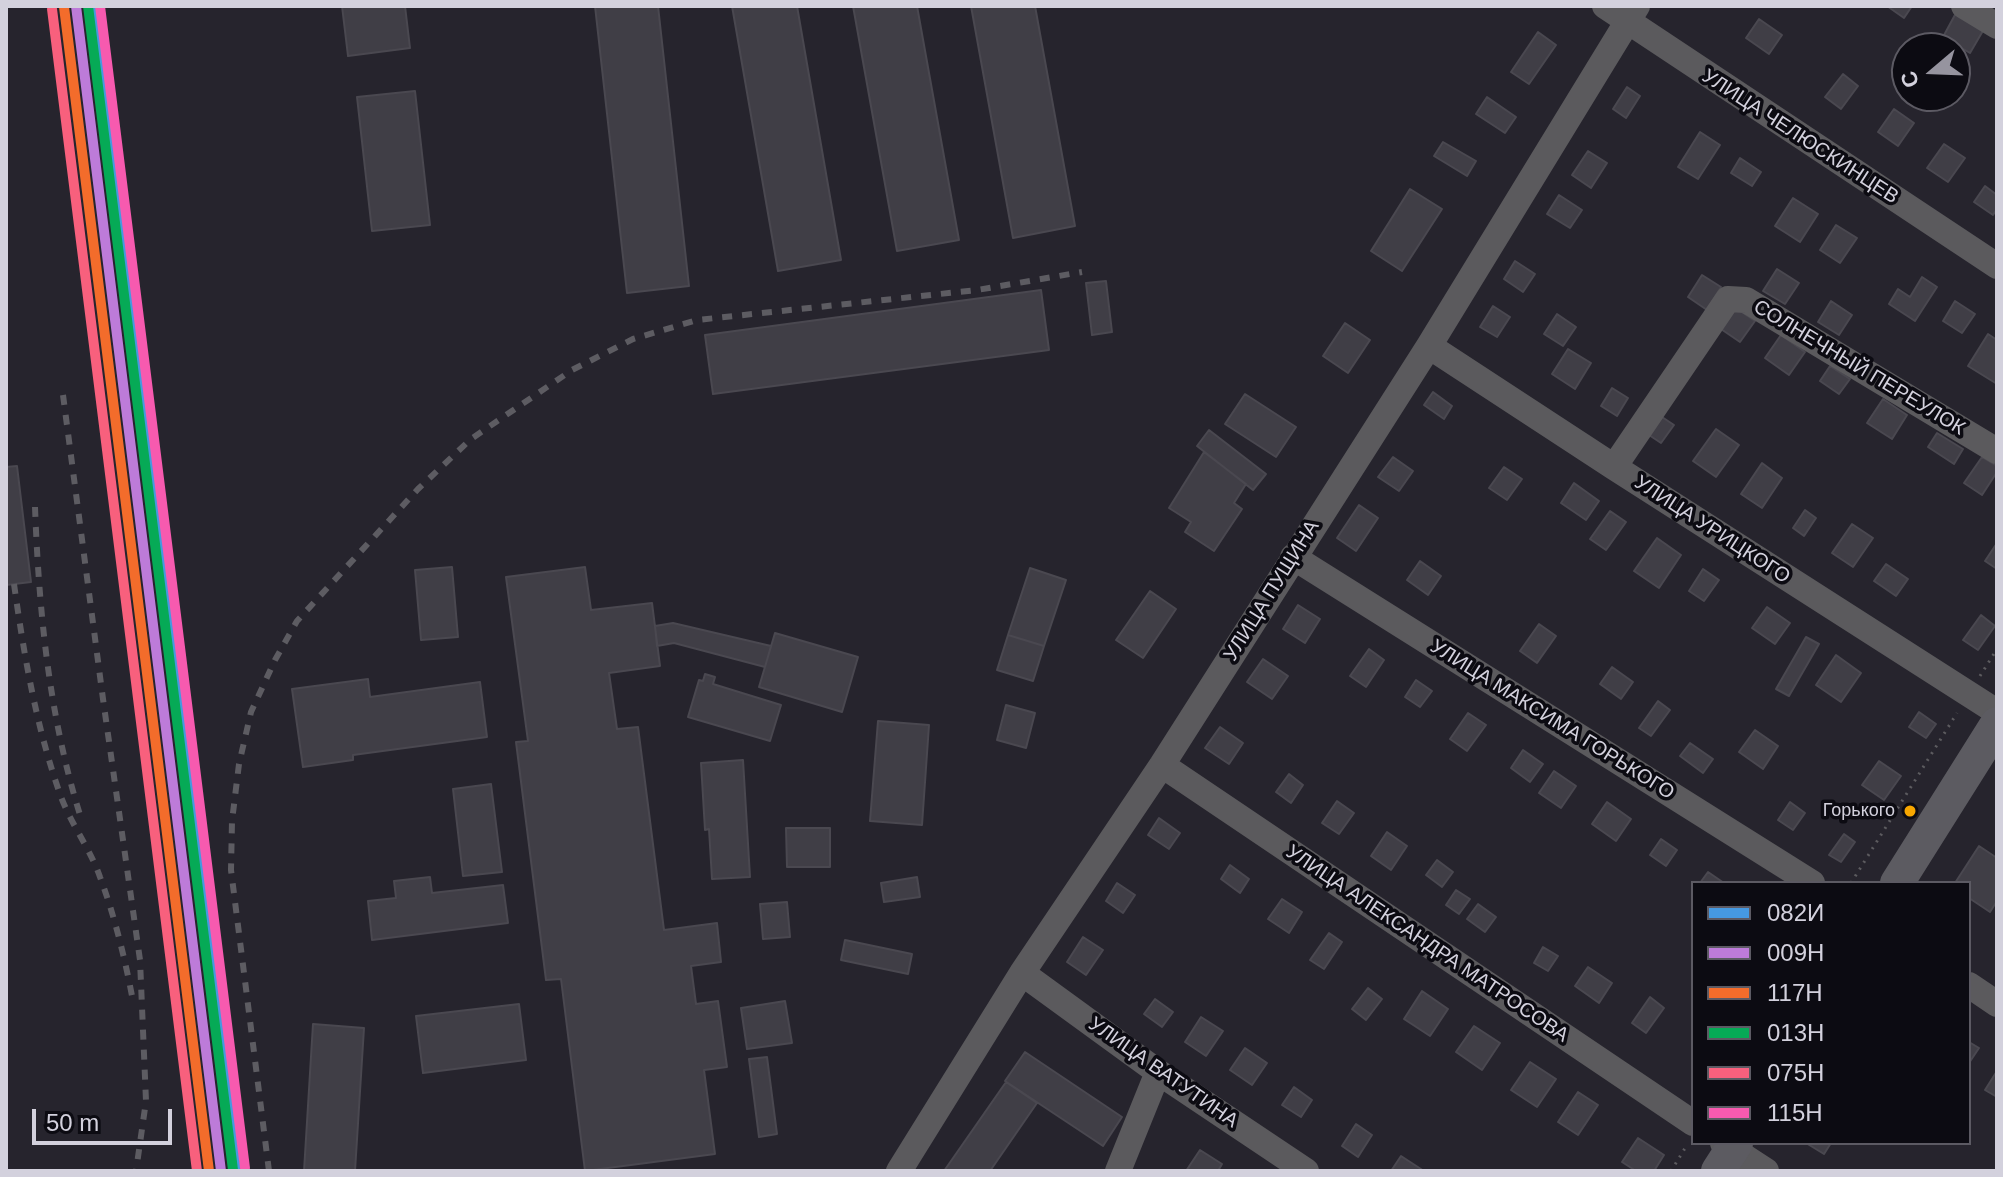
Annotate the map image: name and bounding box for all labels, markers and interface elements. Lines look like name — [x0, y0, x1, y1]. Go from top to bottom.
north arrow — [1891, 32, 1971, 112]
street label: УЛИЦА ЧЕЛЮСКИНЦЕВ — [1697, 64, 1903, 210]
text: С — [1895, 68, 1924, 91]
street label: СОЛНЕЧНЫЙ ПЕРЕУЛОК — [1749, 295, 1969, 441]
street label: УЛИЦА УРИЦКОГО — [1630, 471, 1794, 589]
street label: УЛИЦА ПУЩИНА — [1219, 516, 1325, 666]
street label: УЛИЦА МАКСИМА ГОРЬКОГО — [1426, 635, 1678, 805]
place label: Горького — [1823, 800, 1895, 822]
marker: Горького — [1902, 803, 1918, 819]
street label: УЛИЦА АЛЕКСАНДРА МАТРОСОВА — [1281, 840, 1573, 1048]
legend — [1691, 881, 1971, 1145]
text: 082И — [1767, 899, 1824, 926]
text: 009Н — [1767, 939, 1824, 966]
text: 117Н — [1767, 979, 1823, 1006]
street label: УЛИЦА ВАТУТИНА — [1084, 1012, 1242, 1134]
text: 013Н — [1767, 1019, 1824, 1046]
text: 075Н — [1767, 1059, 1824, 1086]
scale bar — [36, 1093, 176, 1143]
text: 115Н — [1767, 1099, 1823, 1126]
text: 50 m — [46, 1109, 99, 1136]

